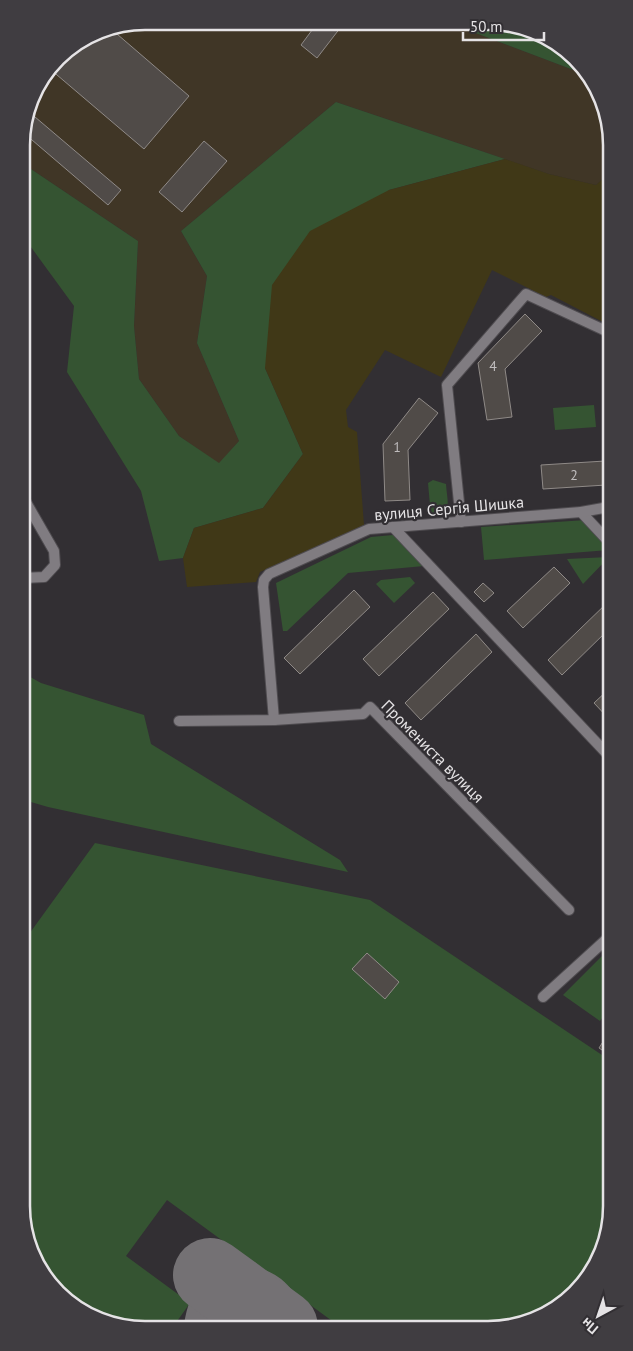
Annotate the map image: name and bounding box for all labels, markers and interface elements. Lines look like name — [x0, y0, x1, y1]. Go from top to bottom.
scale bar — [463, 10, 544, 42]
text: 50 m — [470, 17, 503, 36]
house number: 4 — [489, 357, 497, 375]
house number: 1 — [393, 438, 401, 456]
house number: 2 — [570, 466, 578, 484]
street label: вулиця Сергія Шишка — [373, 491, 525, 525]
street label: Промениста вулиця — [377, 695, 489, 807]
north arrow — [573, 1291, 623, 1341]
text: Пн — [578, 1314, 602, 1338]

